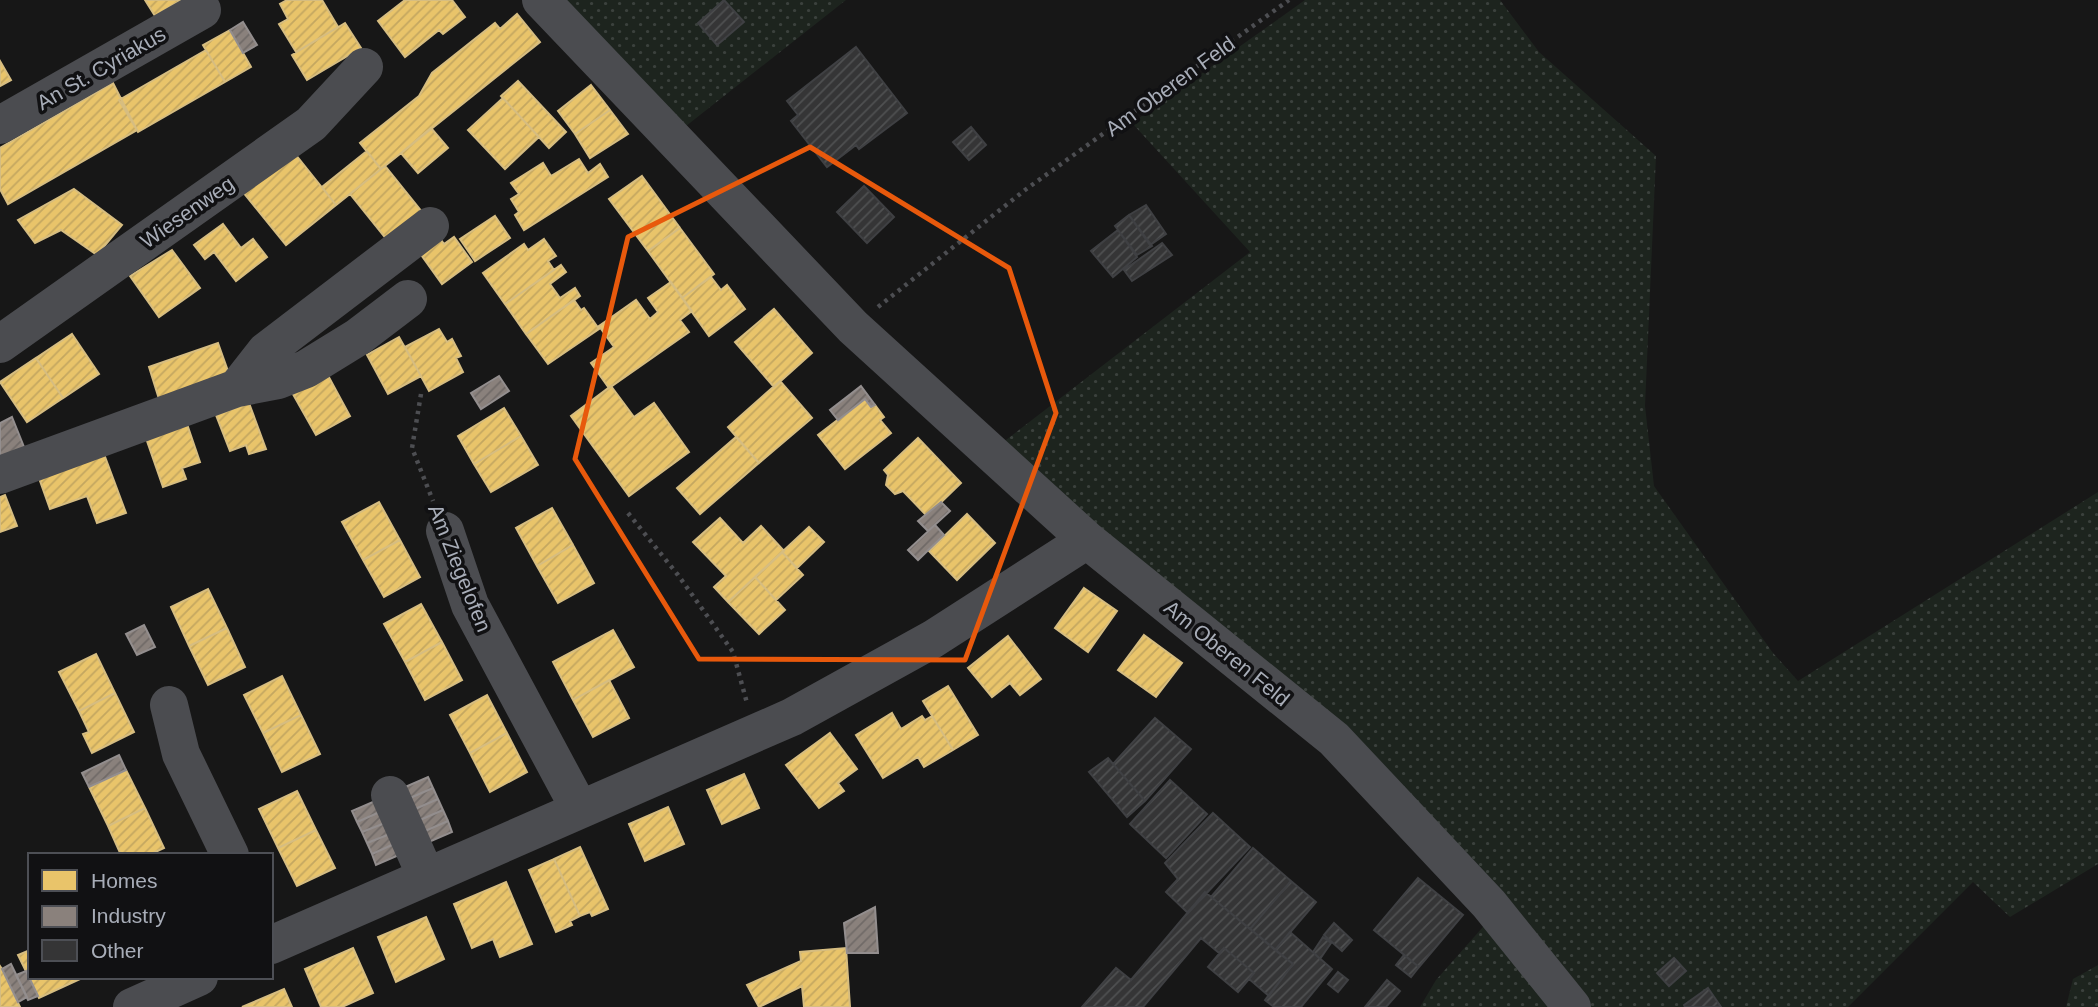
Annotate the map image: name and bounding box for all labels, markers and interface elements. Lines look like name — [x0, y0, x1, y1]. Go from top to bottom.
street label: An St. Cyriakus — [33, 22, 169, 114]
street label: Am Oberen Feld — [1101, 31, 1239, 141]
street label: Wiesenweg — [136, 171, 238, 253]
street label: Am Ziegelofen — [424, 501, 496, 635]
street label: Am Oberen Feld — [1160, 596, 1294, 710]
legend — [28, 853, 273, 979]
text: Homes — [91, 869, 158, 892]
text: Industry — [91, 904, 166, 927]
text: Other — [91, 939, 144, 962]

